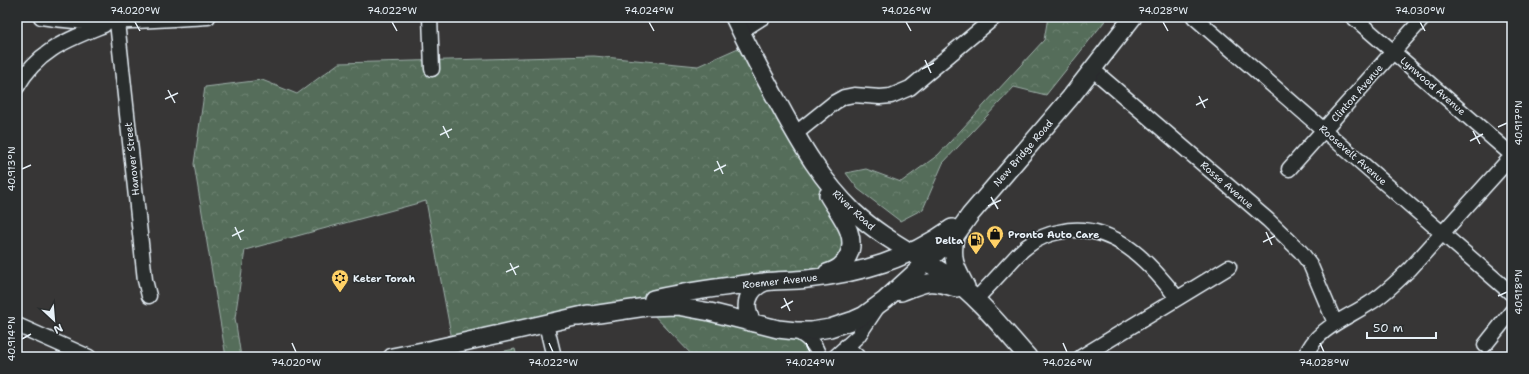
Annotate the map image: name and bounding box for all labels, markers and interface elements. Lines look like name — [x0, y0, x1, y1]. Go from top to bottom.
text: 74.020°W — [110, 4, 160, 17]
text: 74.022°W — [367, 4, 417, 17]
text: 74.024°W — [624, 4, 674, 17]
text: 74.026°W — [881, 4, 931, 17]
text: 74.028°W — [1138, 4, 1188, 17]
text: 74.030°W — [1395, 4, 1446, 17]
street label: Lynwood Avenue — [1398, 54, 1469, 118]
street label: Clinton Avenue — [1328, 61, 1386, 125]
text: 40.917°N — [1512, 100, 1525, 146]
street label: New Bridge Road — [990, 116, 1056, 189]
street label: Hanover Street — [122, 122, 142, 196]
street label: Roosevelt Avenue — [1316, 122, 1390, 188]
text: 40.913°N — [5, 146, 18, 192]
street label: Rosse Avenue — [1198, 158, 1257, 212]
street label: River Road — [830, 187, 878, 233]
shop icon: Pronto Auto Care — [985, 224, 1005, 249]
place label: Pronto Auto Care — [1008, 228, 1099, 241]
fuel station icon: Delta — [966, 230, 986, 255]
place label: Delta — [935, 234, 963, 247]
synagogue icon: Keter Torah — [330, 268, 350, 293]
text: 40.918°N — [1512, 269, 1525, 315]
street label: Roemer Avenue — [742, 271, 819, 291]
place label: Keter Torah — [353, 272, 415, 285]
north arrow — [34, 300, 74, 340]
scale bar — [1367, 314, 1436, 340]
text: 40.914°N — [5, 316, 18, 362]
text: N — [51, 320, 65, 337]
text: 50 m — [1373, 320, 1403, 336]
text: 74.020°W — [271, 356, 321, 369]
text: 74.022°W — [528, 356, 578, 369]
text: 74.024°W — [785, 356, 835, 369]
text: 74.026°W — [1042, 356, 1092, 369]
text: 74.028°W — [1299, 356, 1349, 369]

